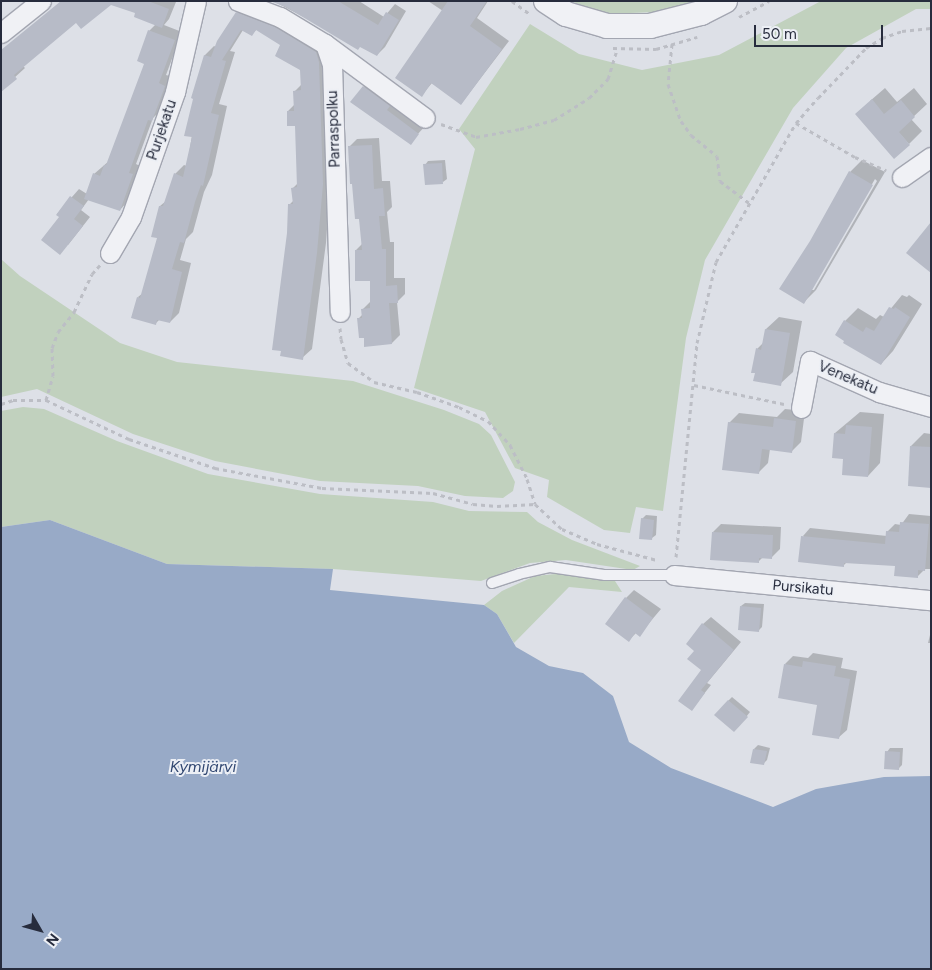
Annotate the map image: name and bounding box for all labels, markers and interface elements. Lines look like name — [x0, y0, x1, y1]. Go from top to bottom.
scale bar — [757, 15, 886, 47]
text: 50 m — [762, 25, 797, 43]
street label: Parraspolku — [324, 90, 344, 168]
street label: Purjekatu — [143, 97, 181, 163]
street label: Venekatu — [815, 357, 881, 399]
street label: Pursikatu — [772, 576, 834, 600]
water label: Kymijärvi — [170, 757, 236, 777]
north arrow — [15, 905, 65, 955]
text: N — [42, 930, 62, 949]

